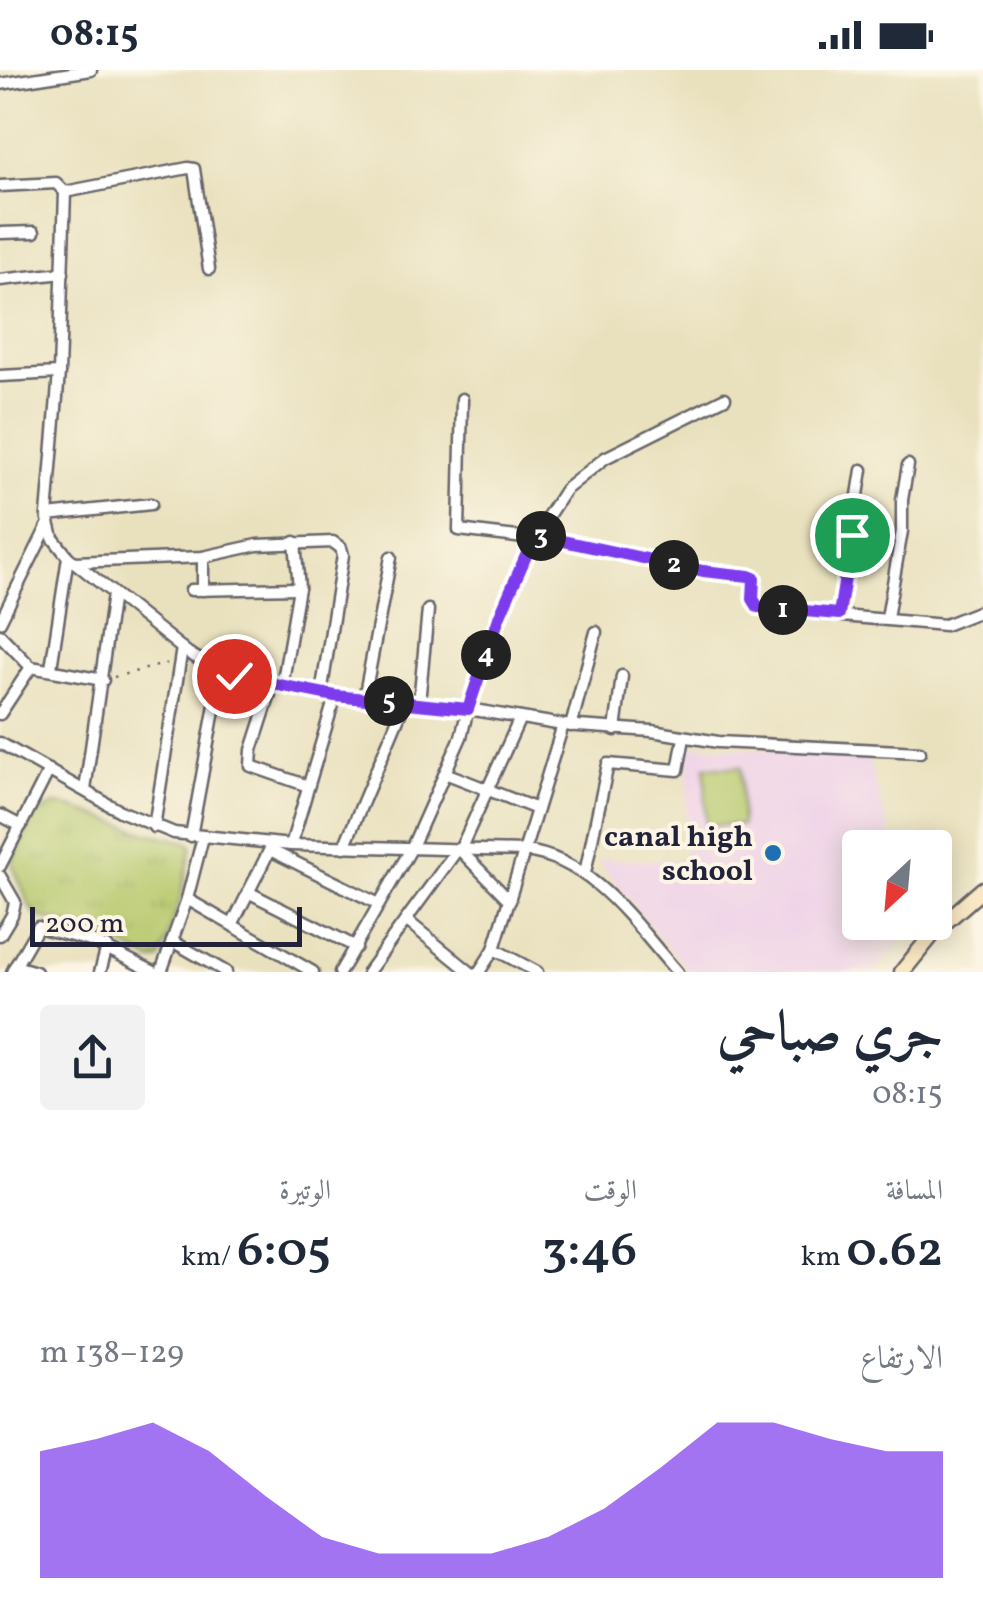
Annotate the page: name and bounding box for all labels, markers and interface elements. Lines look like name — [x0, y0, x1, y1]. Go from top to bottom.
text: 08:15 — [50, 9, 138, 62]
pin — [810, 493, 895, 578]
icon: arrive — [825, 508, 880, 563]
pin: 3 — [516, 511, 566, 561]
text: 3 — [534, 516, 548, 555]
pin: 2 — [649, 540, 699, 590]
text: 2 — [667, 545, 681, 584]
pin: 1 — [758, 585, 808, 635]
text: 1 — [777, 590, 789, 629]
pin: 4 — [461, 630, 511, 680]
pin — [192, 634, 277, 719]
text: 4 — [478, 635, 494, 674]
icon: check — [207, 649, 262, 704]
pin: 5 — [364, 676, 414, 726]
text: 5 — [382, 681, 396, 720]
place label: canal high school — [604, 817, 753, 893]
north arrow — [842, 830, 952, 940]
map controls — [842, 830, 952, 940]
marker: canal high school — [762, 842, 784, 864]
scale bar — [30, 902, 302, 946]
text: 200 m — [45, 905, 124, 944]
text: جري صباحي — [717, 997, 943, 1073]
button: share — [40, 1005, 145, 1110]
text: 08:15 — [872, 1073, 943, 1117]
text: الوتيرة — [279, 1172, 331, 1211]
text: الوقت — [583, 1172, 637, 1211]
text: المسافة — [886, 1172, 943, 1211]
text: 6:05 — [237, 1217, 331, 1287]
text: 3:46 — [542, 1217, 637, 1287]
text: 0.62 — [846, 1217, 943, 1287]
text: /km — [181, 1238, 237, 1277]
text: km — [801, 1238, 846, 1277]
text: 129–138 m — [40, 1332, 184, 1376]
text: الارتفاع — [860, 1338, 943, 1382]

